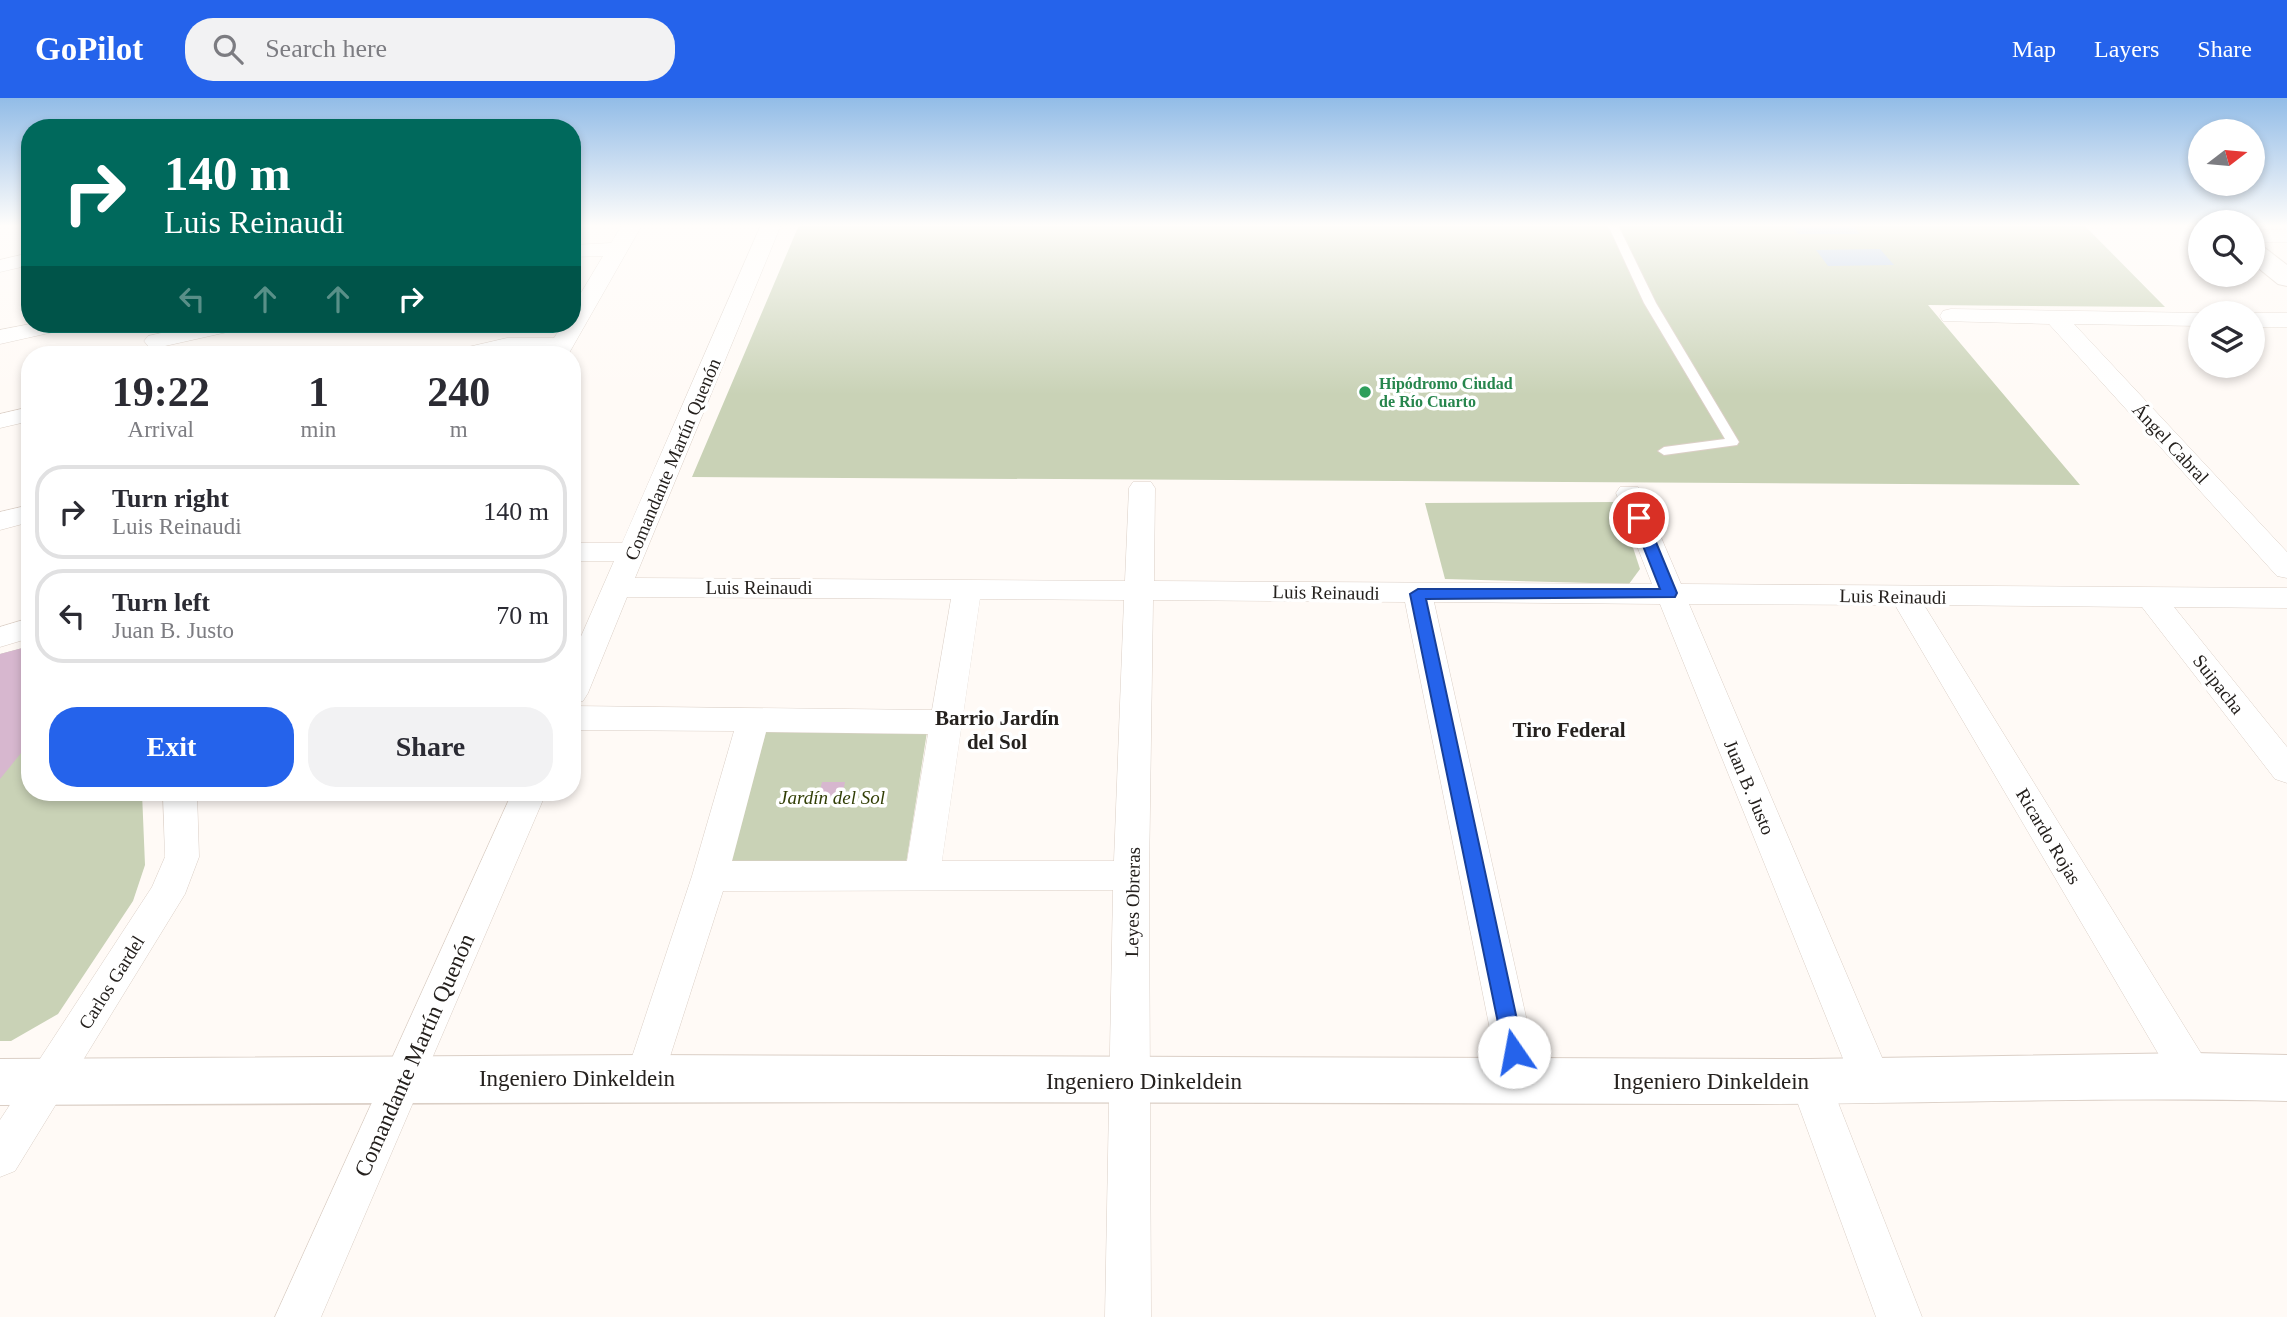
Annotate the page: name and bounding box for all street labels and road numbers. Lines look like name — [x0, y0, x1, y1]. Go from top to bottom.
street label: Comandante Martín Quenón — [620, 355, 725, 563]
street label: Ángel Cabral — [2128, 399, 2213, 488]
street label: Luis Reinaudi — [705, 577, 813, 598]
street label: Luis Reinaudi — [1272, 581, 1380, 604]
street label: Luis Reinaudi — [1839, 585, 1947, 608]
street label: Suipacha — [2189, 650, 2249, 719]
street label: Juan B. Justo — [1720, 737, 1779, 838]
street label: Ricardo Rojas — [2012, 784, 2085, 888]
street label: Leyes Obreras — [1121, 847, 1144, 957]
street label: Comandante Martín Quenón — [350, 929, 480, 1180]
street label: Carlos Gardel — [74, 932, 148, 1033]
street label: Ingeniero Dinkeldein — [479, 1066, 676, 1091]
street label: Ingeniero Dinkeldein — [1046, 1069, 1243, 1094]
street label: Ingeniero Dinkeldein — [1613, 1069, 1810, 1094]

